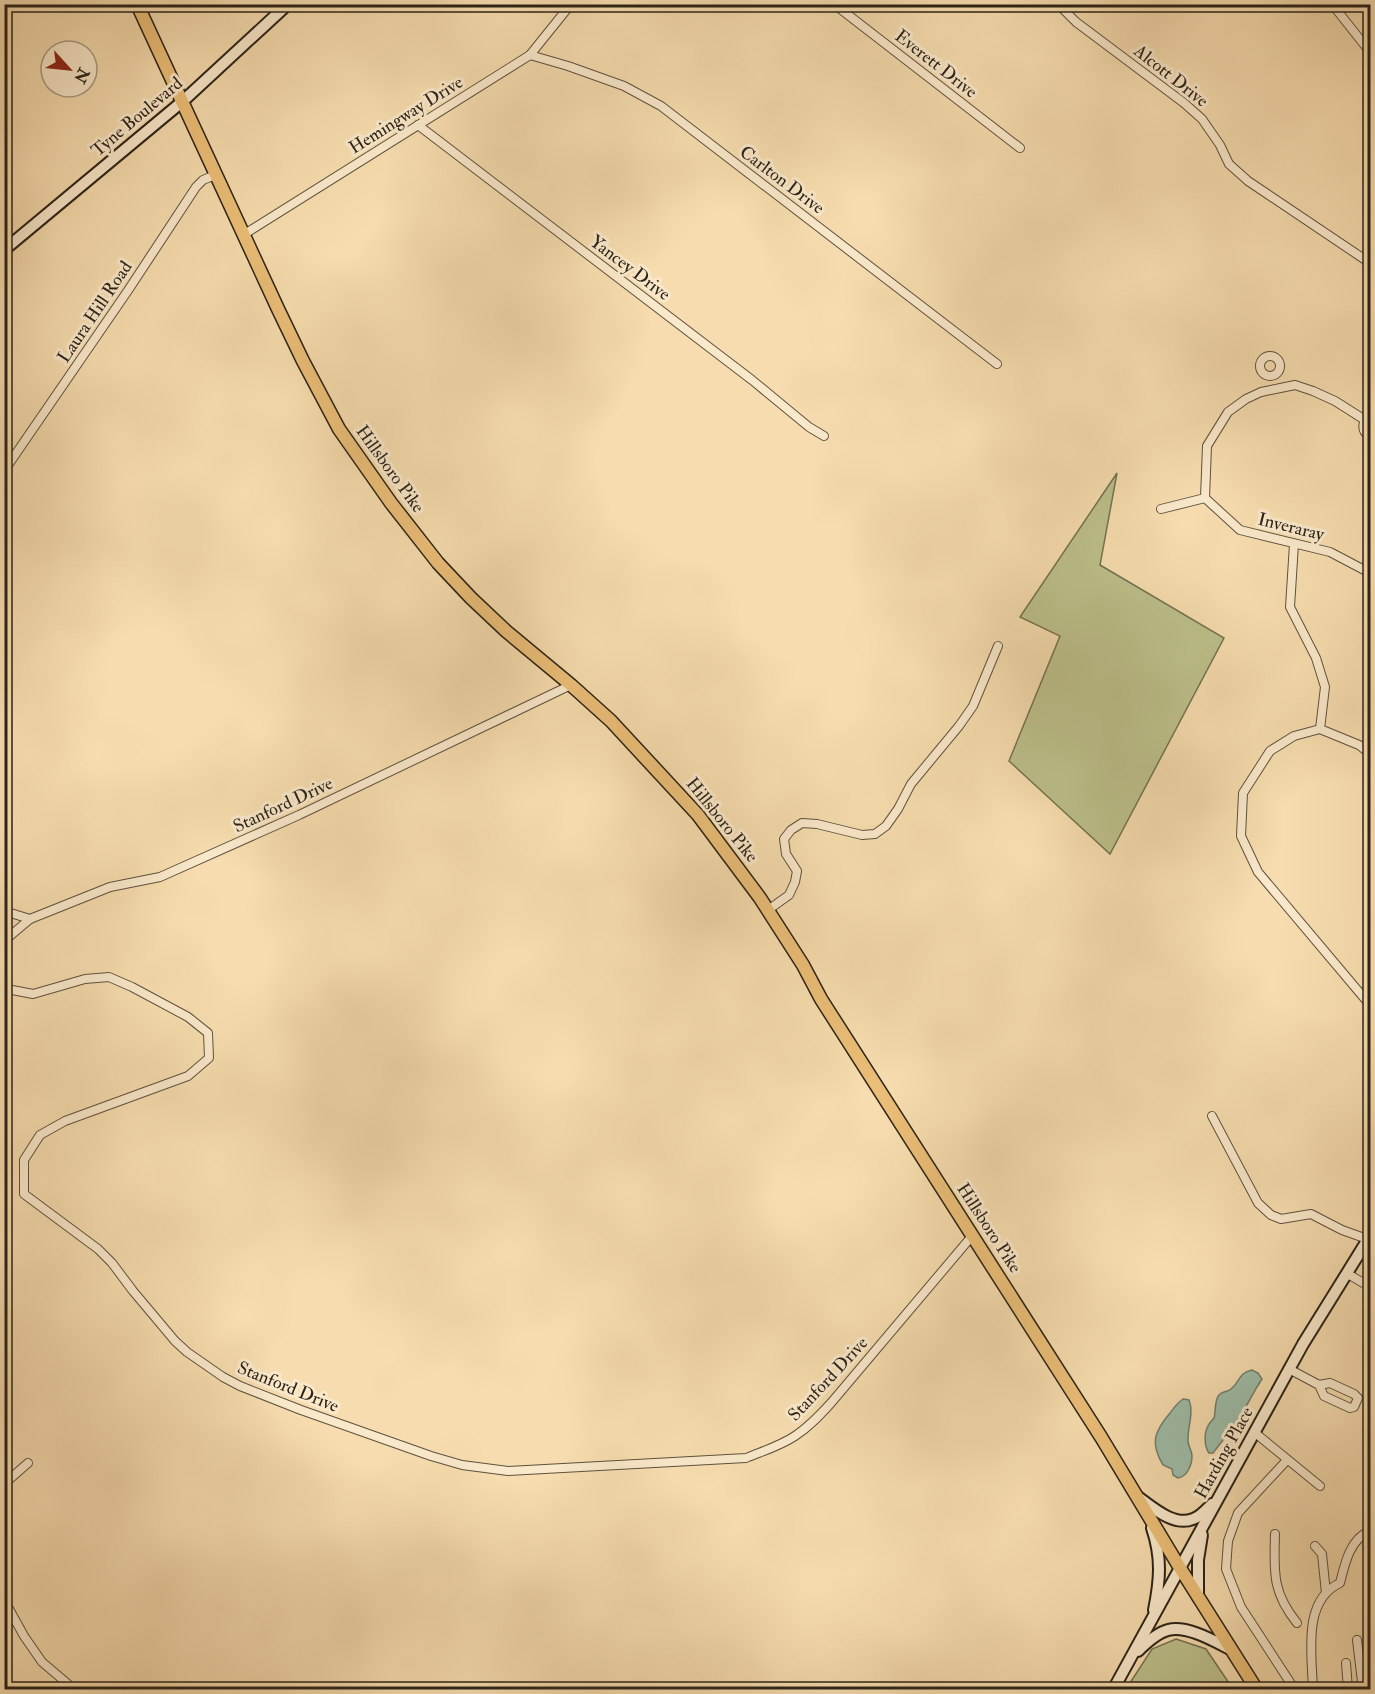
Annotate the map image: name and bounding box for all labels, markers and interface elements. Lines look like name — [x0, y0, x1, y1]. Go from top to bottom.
street label: Everett Drive — [890, 25, 982, 104]
north arrow — [39, 39, 99, 99]
street label: Alcott Drive — [1128, 39, 1213, 113]
text: N — [69, 64, 94, 87]
street label: Hemingway Drive — [345, 71, 468, 159]
street label: Tyne Boulevard — [87, 72, 188, 162]
street label: Carlton Drive — [735, 141, 829, 220]
street label: Yancey Drive — [585, 230, 675, 306]
street label: Laura Hill Road — [53, 257, 138, 367]
street label: Hillsboro Pike — [351, 421, 430, 518]
street label: Inveraray — [1256, 508, 1328, 547]
street label: Stanford Drive — [229, 772, 337, 838]
street label: Hillsboro Pike — [681, 773, 764, 867]
street label: Hillsboro Pike — [951, 1179, 1027, 1278]
street label: Stanford Drive — [783, 1332, 873, 1426]
street label: Stanford Drive — [234, 1356, 343, 1418]
street label: Harding Place — [1189, 1403, 1259, 1503]

